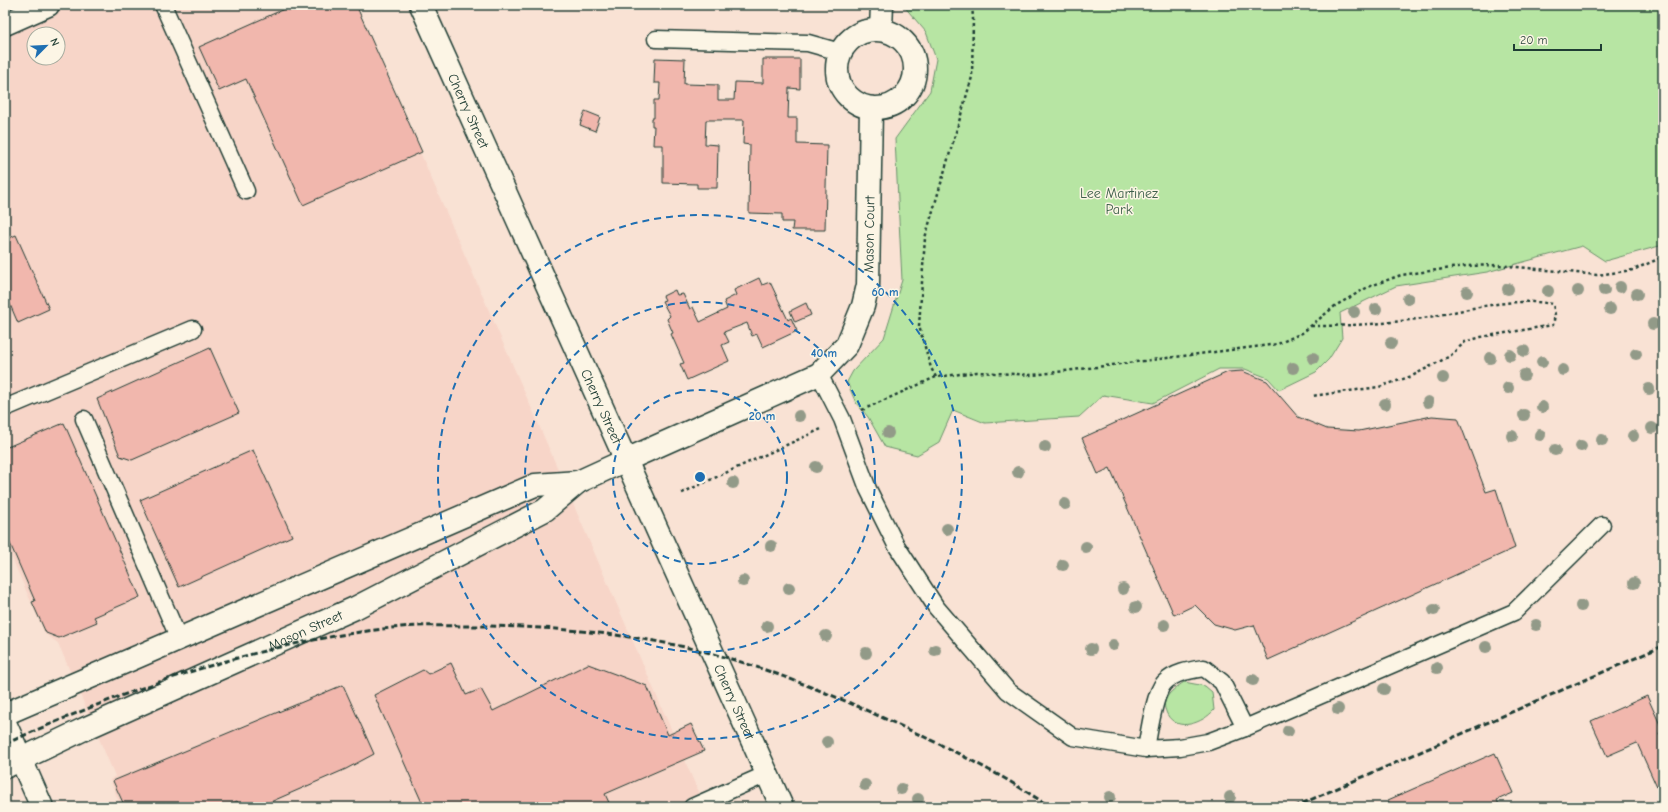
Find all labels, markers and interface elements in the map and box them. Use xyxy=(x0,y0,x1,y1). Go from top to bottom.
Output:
north arrow xyxy=(26,26,66,66)
scale bar xyxy=(1514,26,1601,52)
text: 20 m xyxy=(1520,33,1548,47)
text: N xyxy=(47,36,62,48)
street label: Cherry Street xyxy=(444,71,493,152)
park label: Lee Martinez Park xyxy=(1080,185,1158,218)
street label: Mason Court xyxy=(860,195,878,273)
text: 60 m xyxy=(872,285,898,299)
text: 40 m xyxy=(811,346,837,360)
street label: Cherry Street xyxy=(577,366,626,447)
text: 20 m xyxy=(749,409,775,423)
centre of rings xyxy=(693,470,707,484)
street label: Mason Street xyxy=(265,606,346,654)
street label: Cherry Street xyxy=(710,662,759,743)

